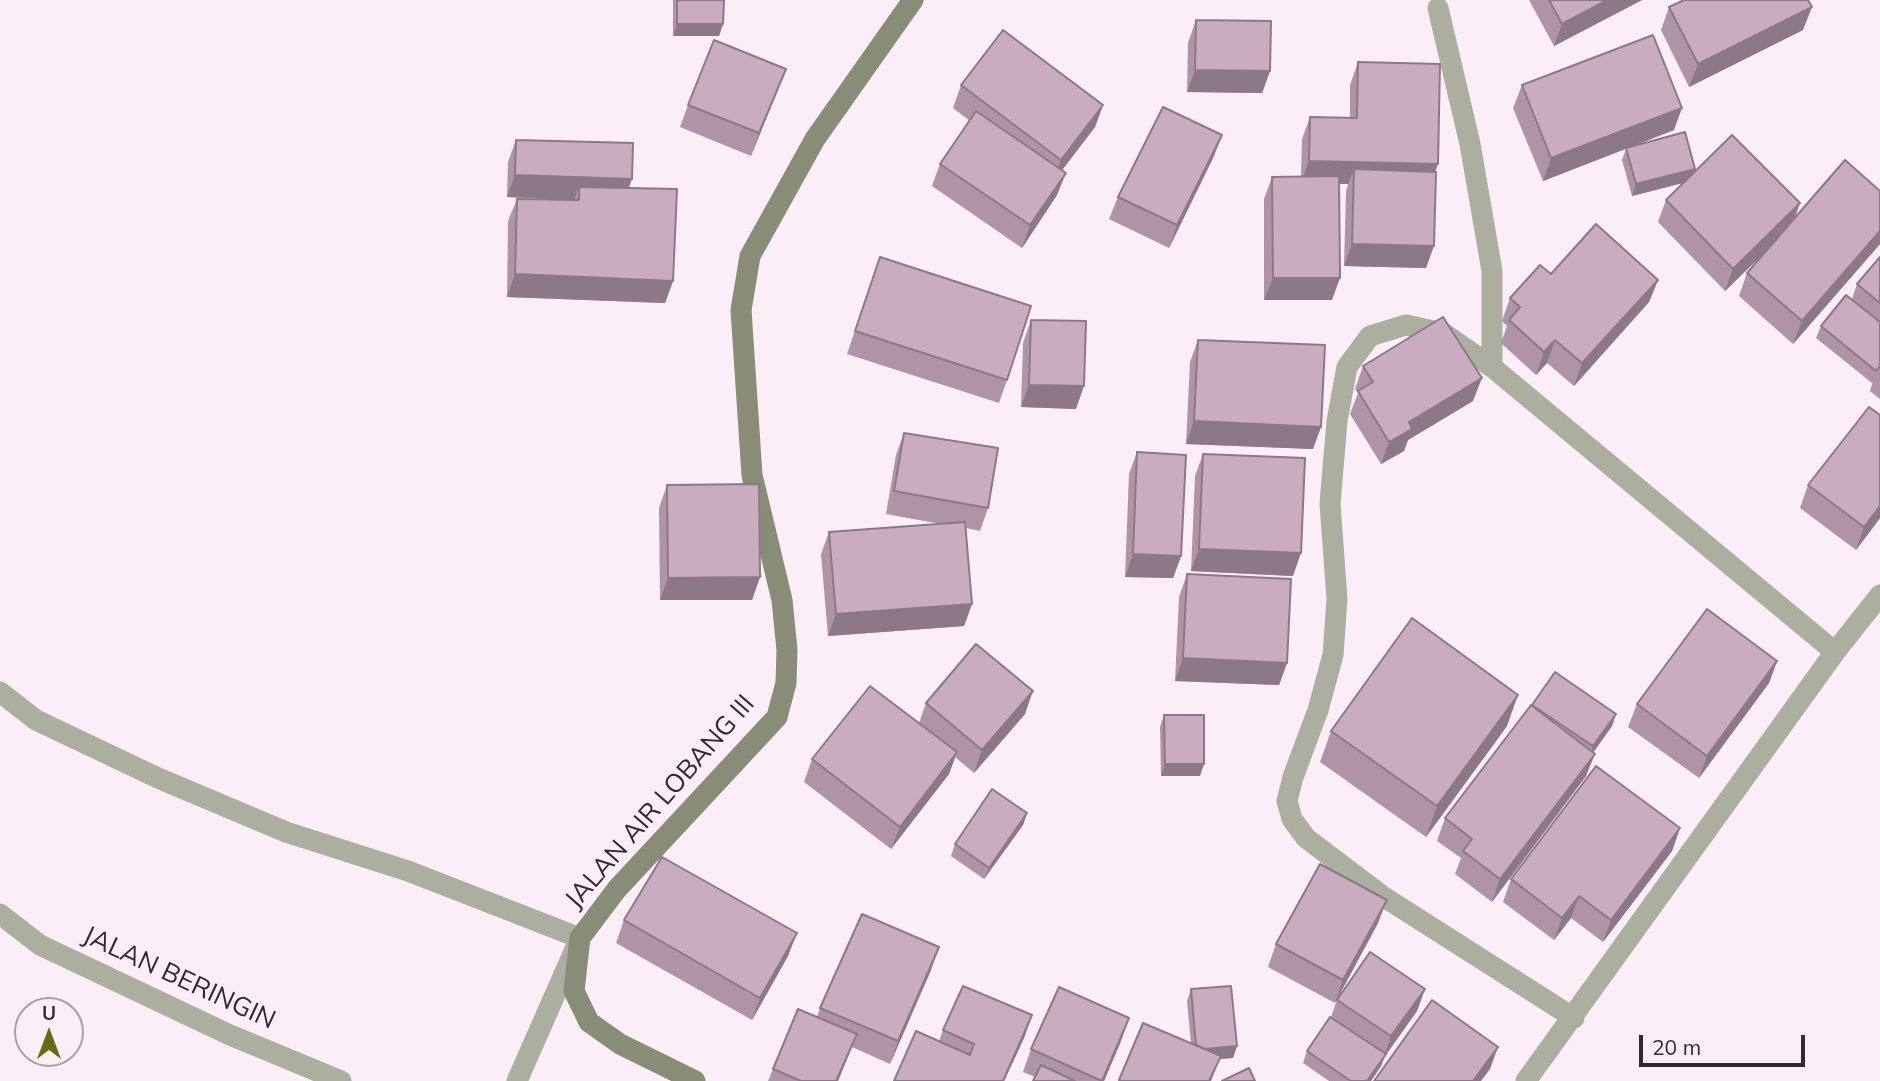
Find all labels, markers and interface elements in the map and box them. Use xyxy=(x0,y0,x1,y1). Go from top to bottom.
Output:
street label: JALAN AIR LOBANG III xyxy=(559,689,761,915)
street label: JALAN BERINGIN xyxy=(78,920,280,1036)
north arrow xyxy=(14,997,84,1067)
text: U xyxy=(42,1001,56,1025)
scale bar xyxy=(1642,1021,1808,1066)
text: 20 m xyxy=(1652,1034,1701,1060)

